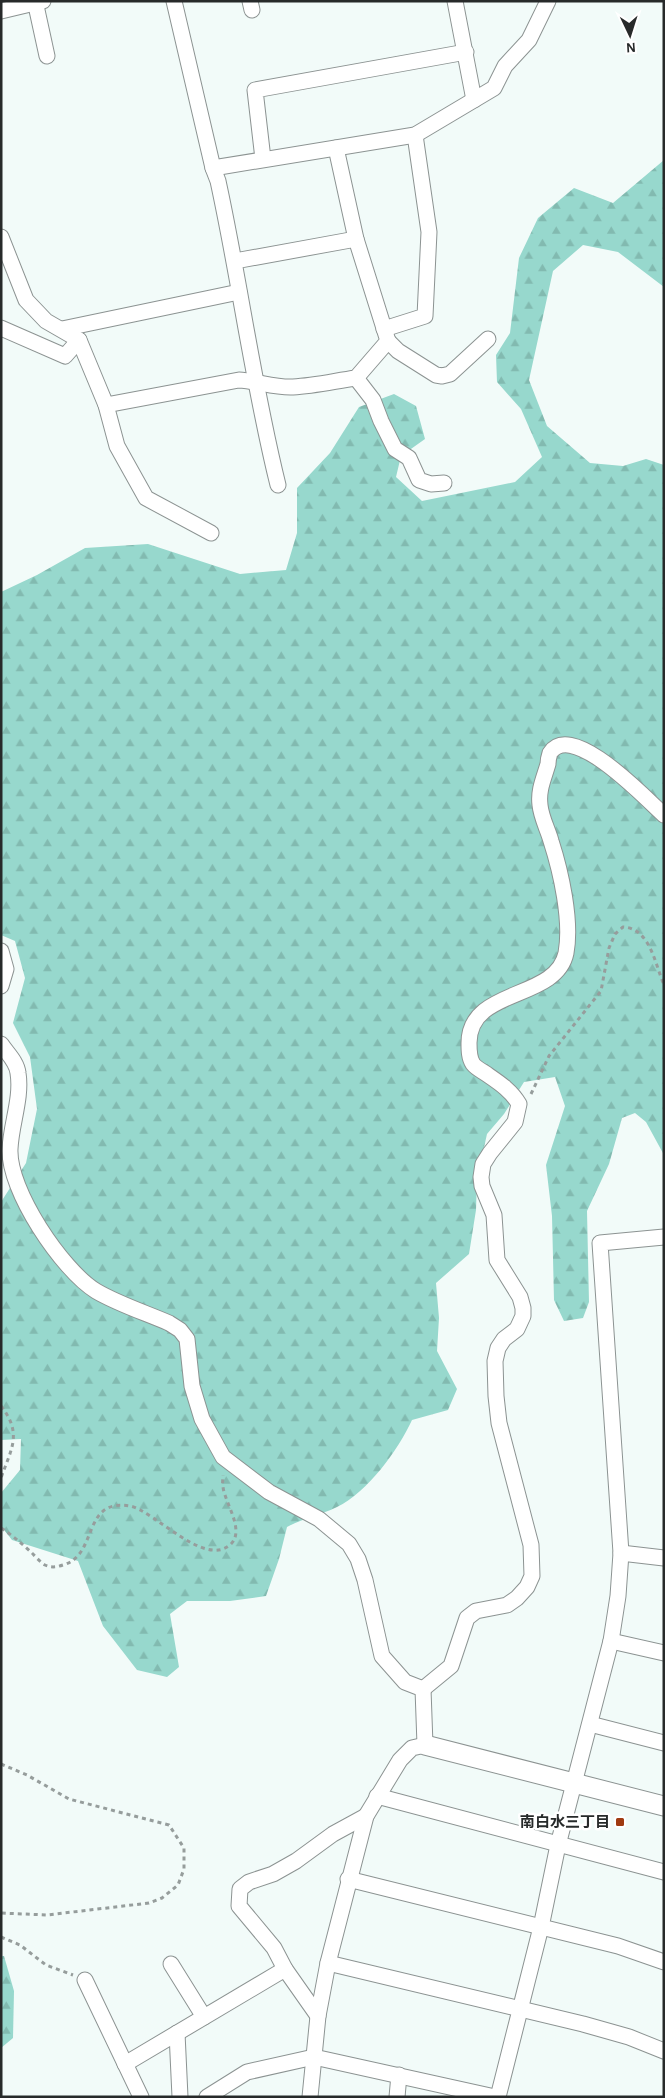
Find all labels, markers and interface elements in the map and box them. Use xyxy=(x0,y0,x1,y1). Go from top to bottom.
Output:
north arrow xyxy=(605,10,655,60)
text: N xyxy=(625,40,636,54)
place label: 南白水三丁目 xyxy=(520,1813,610,1830)
marker: 南白水三丁目 xyxy=(614,1816,626,1828)

